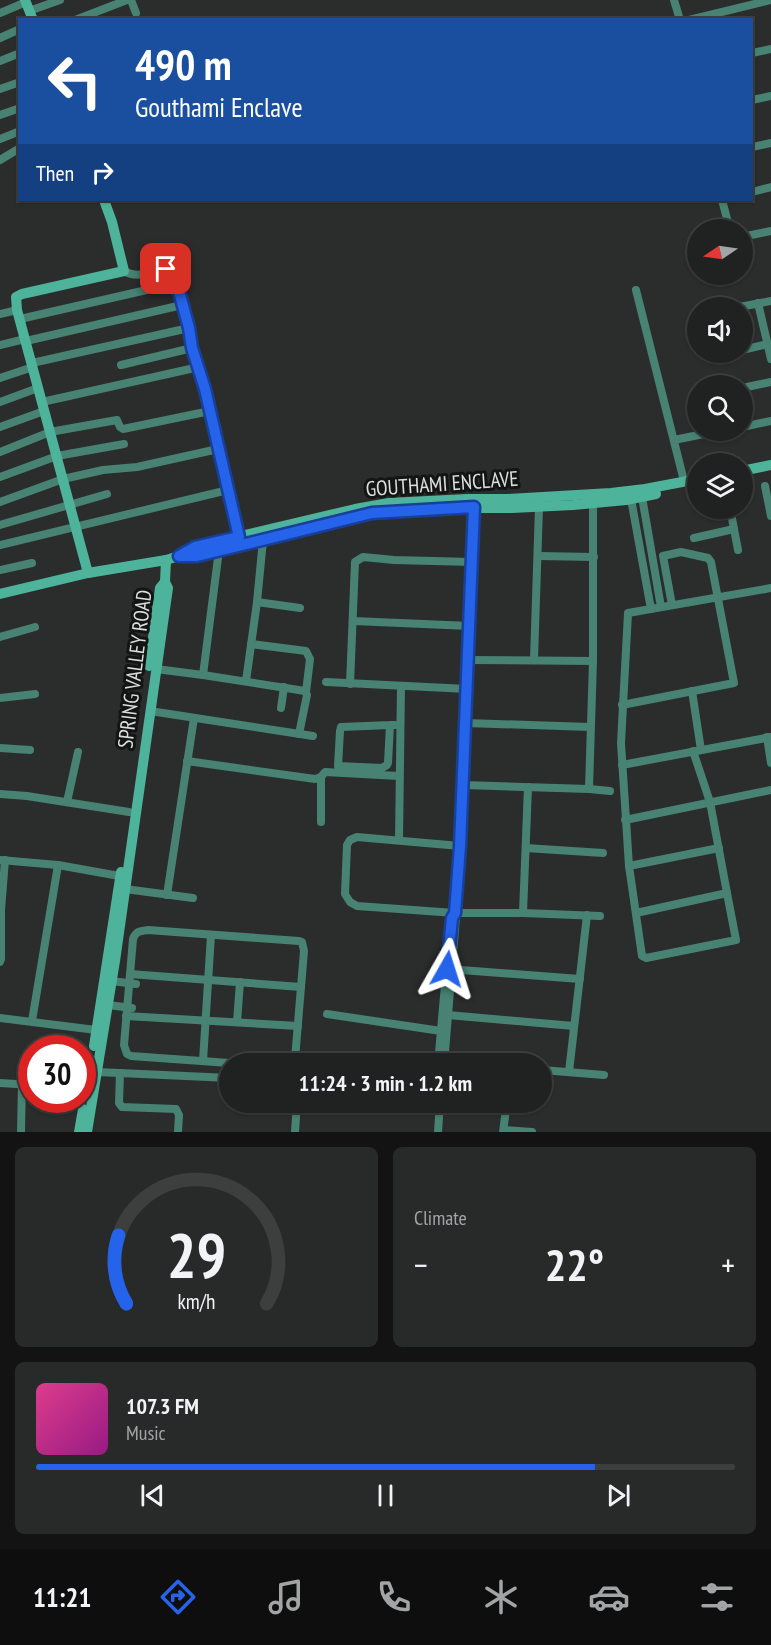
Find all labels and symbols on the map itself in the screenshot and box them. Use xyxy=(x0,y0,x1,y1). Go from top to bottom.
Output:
north arrow xyxy=(687,219,753,285)
pin xyxy=(140,243,191,294)
street label: GOUTHAMI ENCLAVE xyxy=(365,465,519,502)
street label: SPRING VALLEY ROAD xyxy=(111,588,158,750)
position arrow xyxy=(415,937,479,1001)
speed limit sign: 30 xyxy=(18,1035,96,1113)

